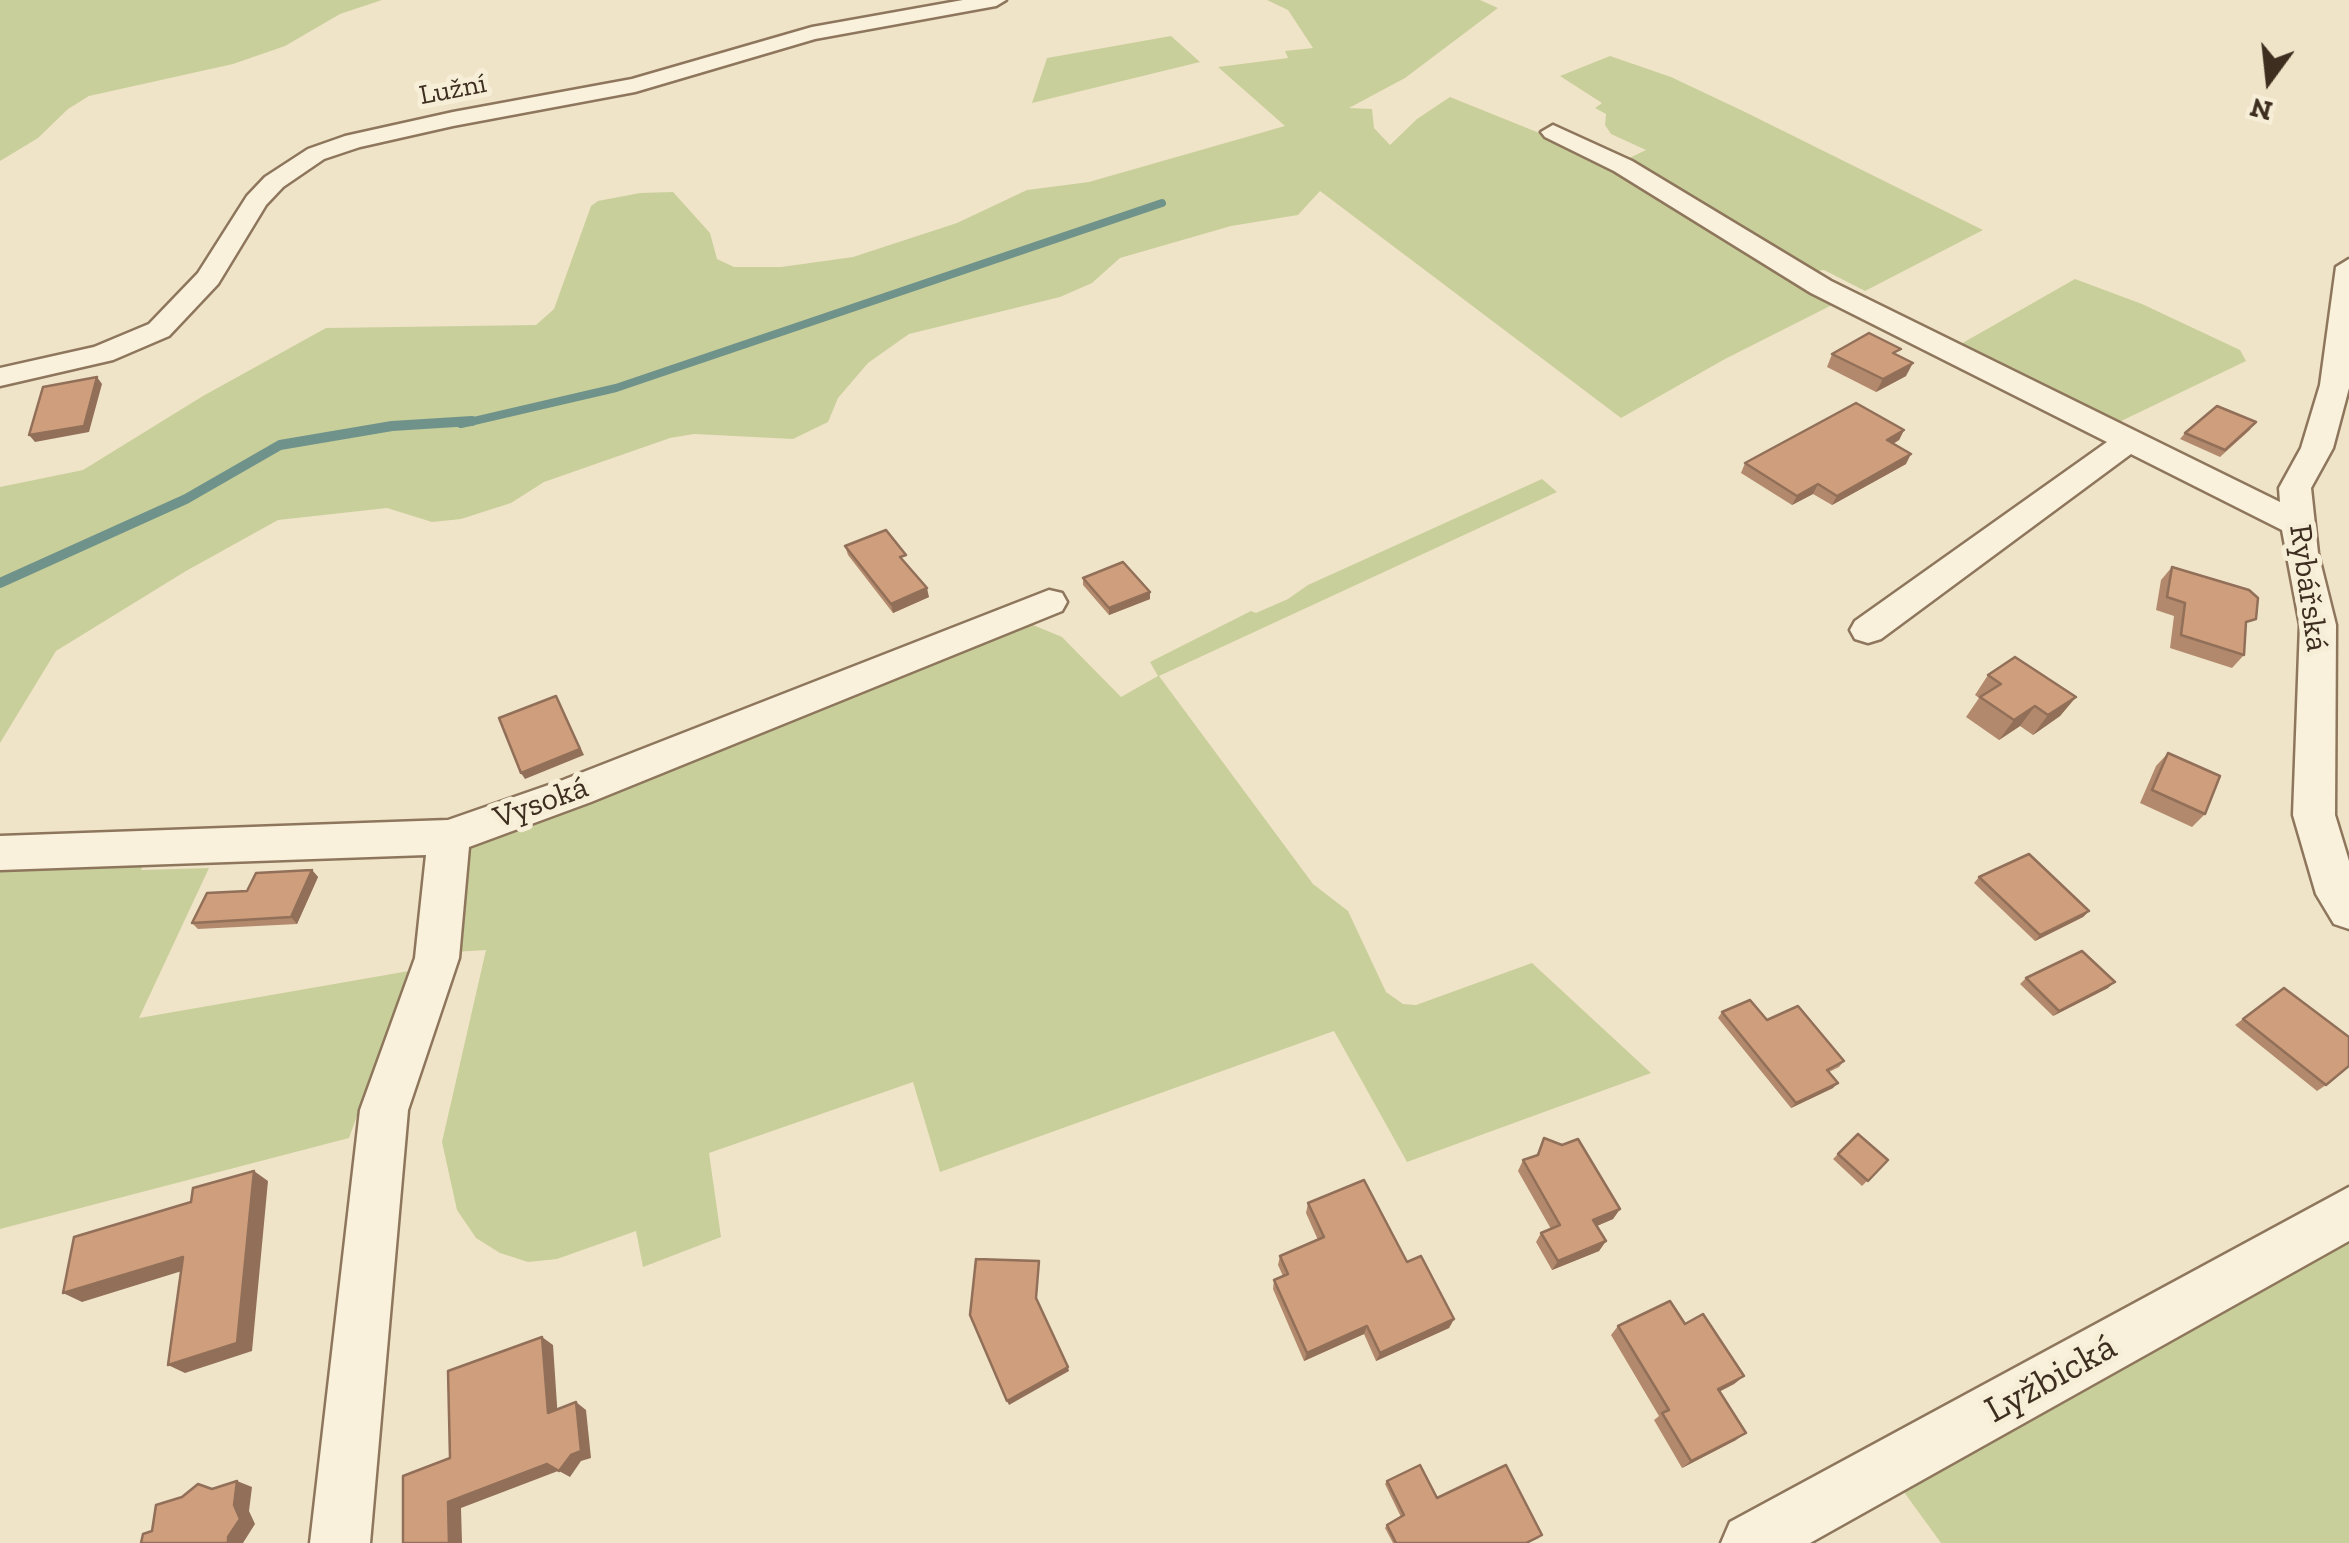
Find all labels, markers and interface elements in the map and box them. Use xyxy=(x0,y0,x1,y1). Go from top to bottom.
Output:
north arrow xyxy=(2219,30,2319,130)
street label: Lužní xyxy=(417,67,489,113)
text: N xyxy=(2247,91,2276,128)
street label: Rybářská xyxy=(2280,522,2336,654)
street label: Vysoká xyxy=(489,768,593,838)
street label: Lyžbická xyxy=(1977,1324,2125,1434)

